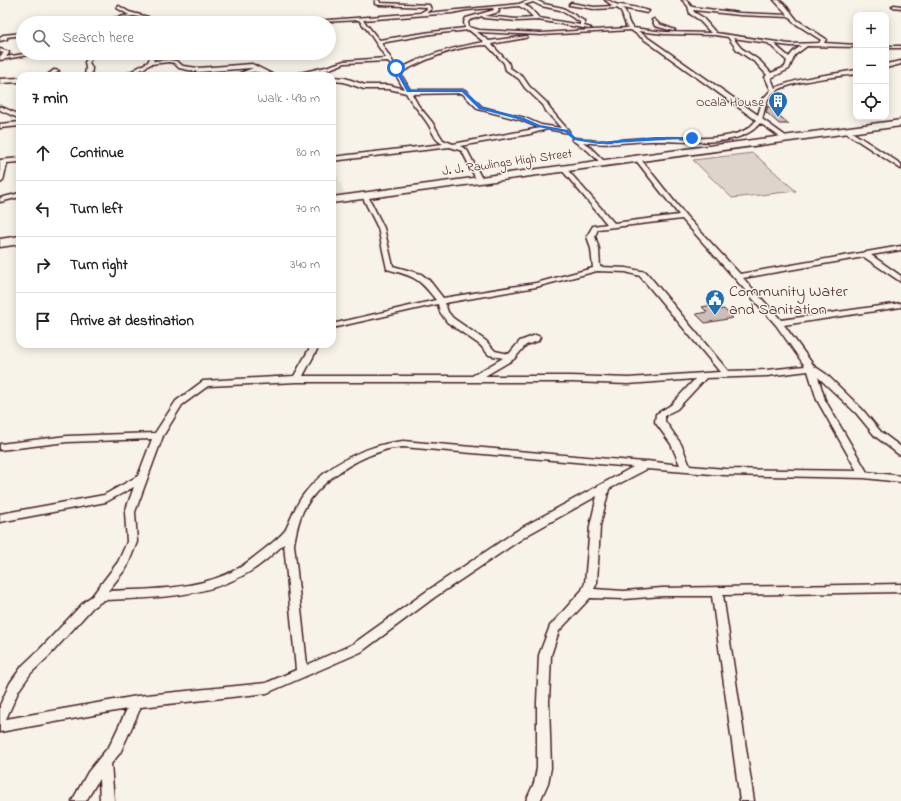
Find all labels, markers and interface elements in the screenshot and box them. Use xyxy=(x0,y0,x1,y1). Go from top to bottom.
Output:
map controls xyxy=(853,12,889,120)
button: + xyxy=(853,12,889,48)
search box xyxy=(16,16,336,60)
icon: search xyxy=(30,27,52,49)
text: Search here xyxy=(62,27,134,49)
button: − xyxy=(853,48,889,84)
route start xyxy=(387,59,405,77)
button: locate xyxy=(853,84,889,120)
text: 7 min xyxy=(32,86,68,111)
text: Walk · 490 m xyxy=(258,89,320,108)
building icon: Ocala House xyxy=(767,90,789,118)
place label: Ocala House xyxy=(696,93,764,112)
route end xyxy=(683,129,701,147)
icon: ahead xyxy=(32,142,54,164)
text: Continue xyxy=(70,142,124,164)
text: 80 m xyxy=(296,143,320,162)
street label: J. J. Rawlings High Street xyxy=(441,144,574,182)
icon: left xyxy=(32,198,54,220)
text: Turn left xyxy=(70,198,123,220)
text: 70 m xyxy=(296,199,320,218)
icon: right xyxy=(32,254,54,276)
text: Turn right xyxy=(70,254,128,276)
text: 340 m xyxy=(290,255,320,274)
place label: Community Water and Sanitation xyxy=(729,280,848,322)
public building icon: Community Water and Sanitation xyxy=(704,288,726,316)
icon: arrive xyxy=(32,310,54,332)
text: Arrive at destination xyxy=(70,310,194,332)

